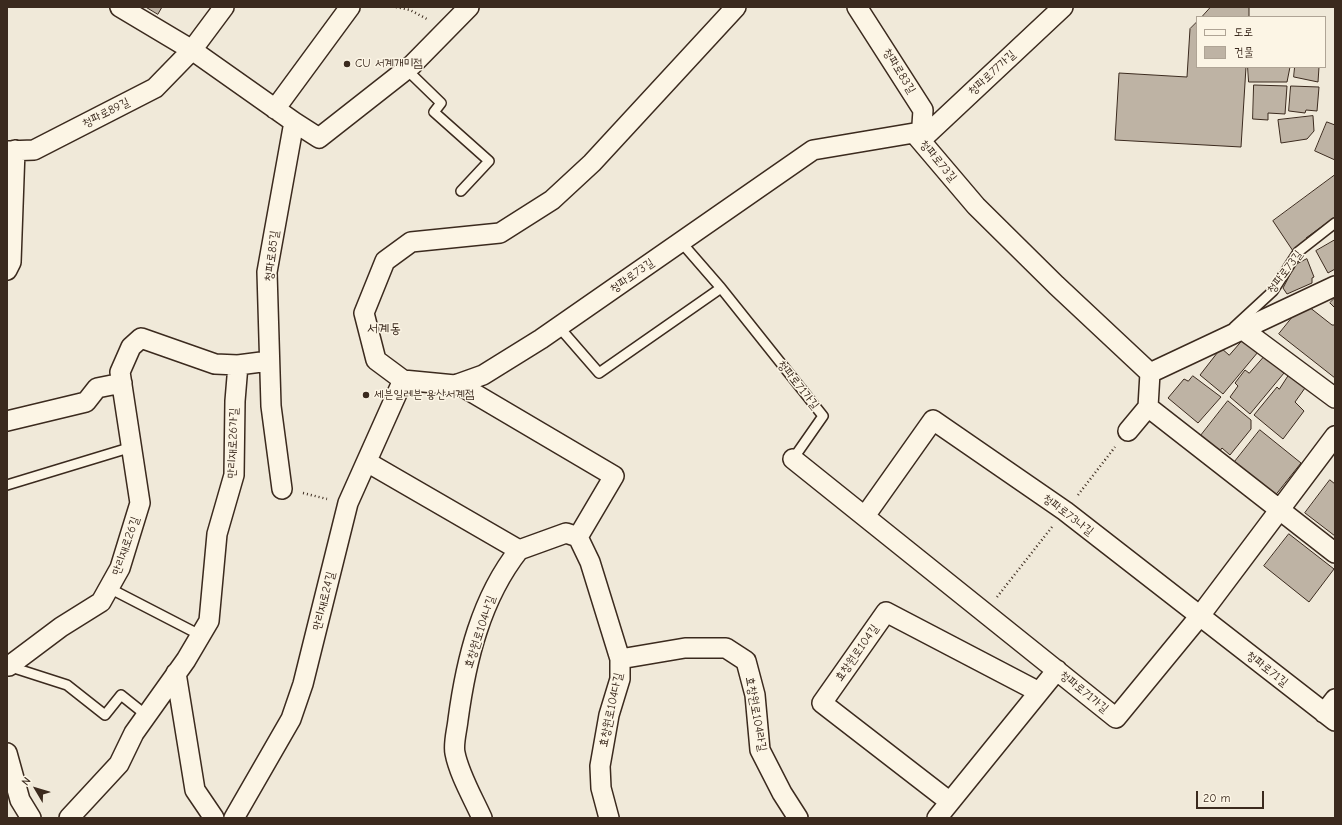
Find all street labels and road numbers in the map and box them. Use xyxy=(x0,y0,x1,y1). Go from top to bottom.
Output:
street label: 청파로83길 xyxy=(879,46,919,96)
street label: 청파로77가길 xyxy=(965,47,1019,99)
street label: 청파로89길 xyxy=(80,95,132,131)
street label: 청파로73길 xyxy=(916,137,960,185)
street label: 청파로85길 xyxy=(262,230,282,282)
street label: 청파로73길 xyxy=(1264,248,1306,296)
street label: 청파로73길 xyxy=(607,256,657,296)
street label: 청파로71가길 xyxy=(774,358,822,412)
street label: 만리재로26가길 xyxy=(225,407,241,479)
street label: 청파로73나길 xyxy=(1040,491,1096,539)
street label: 만리재로26길 xyxy=(109,515,143,577)
street label: 만리재로24길 xyxy=(310,570,338,632)
street label: 효창원로104나길 xyxy=(461,594,499,670)
street label: 효창원로104길 xyxy=(832,622,882,684)
street label: 청파로71길 xyxy=(1243,648,1291,690)
street label: 청파로71가길 xyxy=(1057,668,1111,716)
street label: 효창원로104다길 xyxy=(596,671,626,749)
street label: 효창원로104라길 xyxy=(742,675,770,753)

